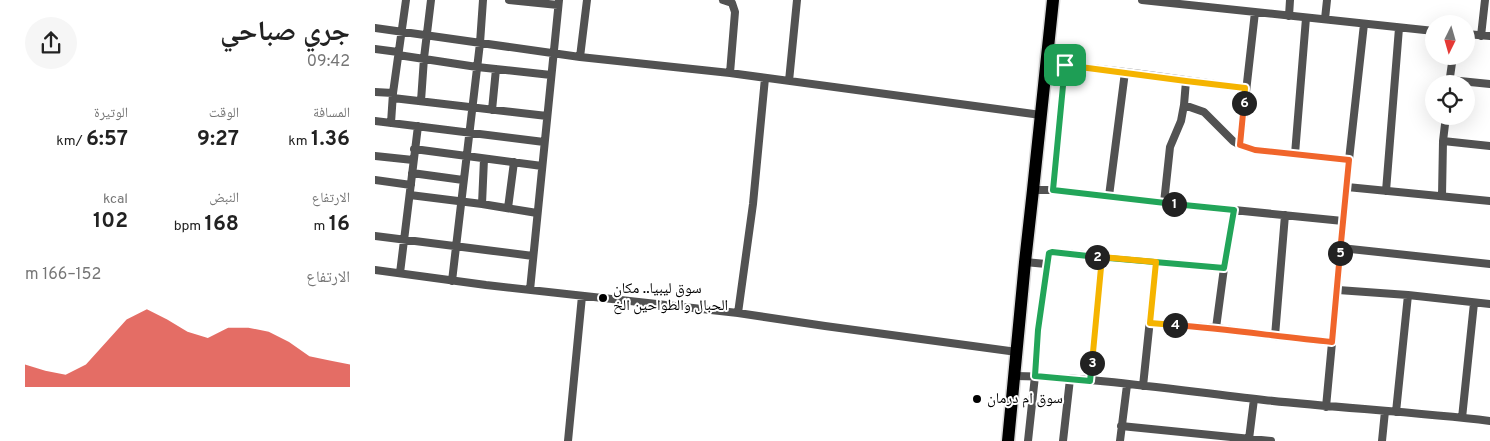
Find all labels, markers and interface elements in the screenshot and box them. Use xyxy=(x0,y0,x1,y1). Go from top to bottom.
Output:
text: جري صباحي xyxy=(220,15,350,51)
north arrow xyxy=(1425,15,1475,65)
map controls xyxy=(1425,15,1475,125)
button: share xyxy=(25,17,77,69)
pin xyxy=(1044,44,1086,86)
icon: arrive xyxy=(1051,51,1079,79)
text: 09:42 xyxy=(307,52,350,72)
button: locate xyxy=(1425,75,1475,125)
pin: 6 xyxy=(1231,90,1257,116)
text: 6 xyxy=(1240,95,1249,112)
text: الوتيرة xyxy=(94,105,128,122)
text: الوقت xyxy=(209,105,239,122)
text: المسافة xyxy=(313,105,350,122)
text: 6:57 xyxy=(86,126,128,153)
text: 9:27 xyxy=(197,126,239,153)
text: 1.36 xyxy=(311,126,350,153)
text: /km xyxy=(56,133,86,150)
text: km xyxy=(288,133,311,150)
text: النبض xyxy=(209,190,239,207)
text: الارتفاع xyxy=(312,190,350,207)
text: kcal xyxy=(103,191,128,208)
pin: 1 xyxy=(1161,192,1187,216)
text: 1 xyxy=(1172,196,1177,213)
text: 102 xyxy=(93,208,128,235)
text: 168 xyxy=(204,211,239,238)
text: 16 xyxy=(329,211,350,238)
text: bpm xyxy=(174,218,204,235)
text: m xyxy=(314,218,329,235)
pin: 5 xyxy=(1327,240,1353,266)
pin: 2 xyxy=(1085,244,1109,270)
text: 5 xyxy=(1336,245,1345,262)
text: 2 xyxy=(1093,249,1102,266)
text: 152–166 m xyxy=(25,265,101,285)
text: الارتفاع xyxy=(306,268,350,288)
place label: سوق ليبيا.. مكان الحبال والطواحين الخ xyxy=(613,280,728,316)
marker: سوق ليبيا.. مكان الحبال والطواحين الخ xyxy=(597,292,609,304)
pin: 4 xyxy=(1163,312,1187,338)
text: 4 xyxy=(1171,317,1180,334)
pin: 3 xyxy=(1079,350,1105,376)
text: 3 xyxy=(1088,355,1097,372)
place label: سوق ام درمان xyxy=(987,390,1063,409)
marker: سوق ام درمان xyxy=(971,393,983,405)

